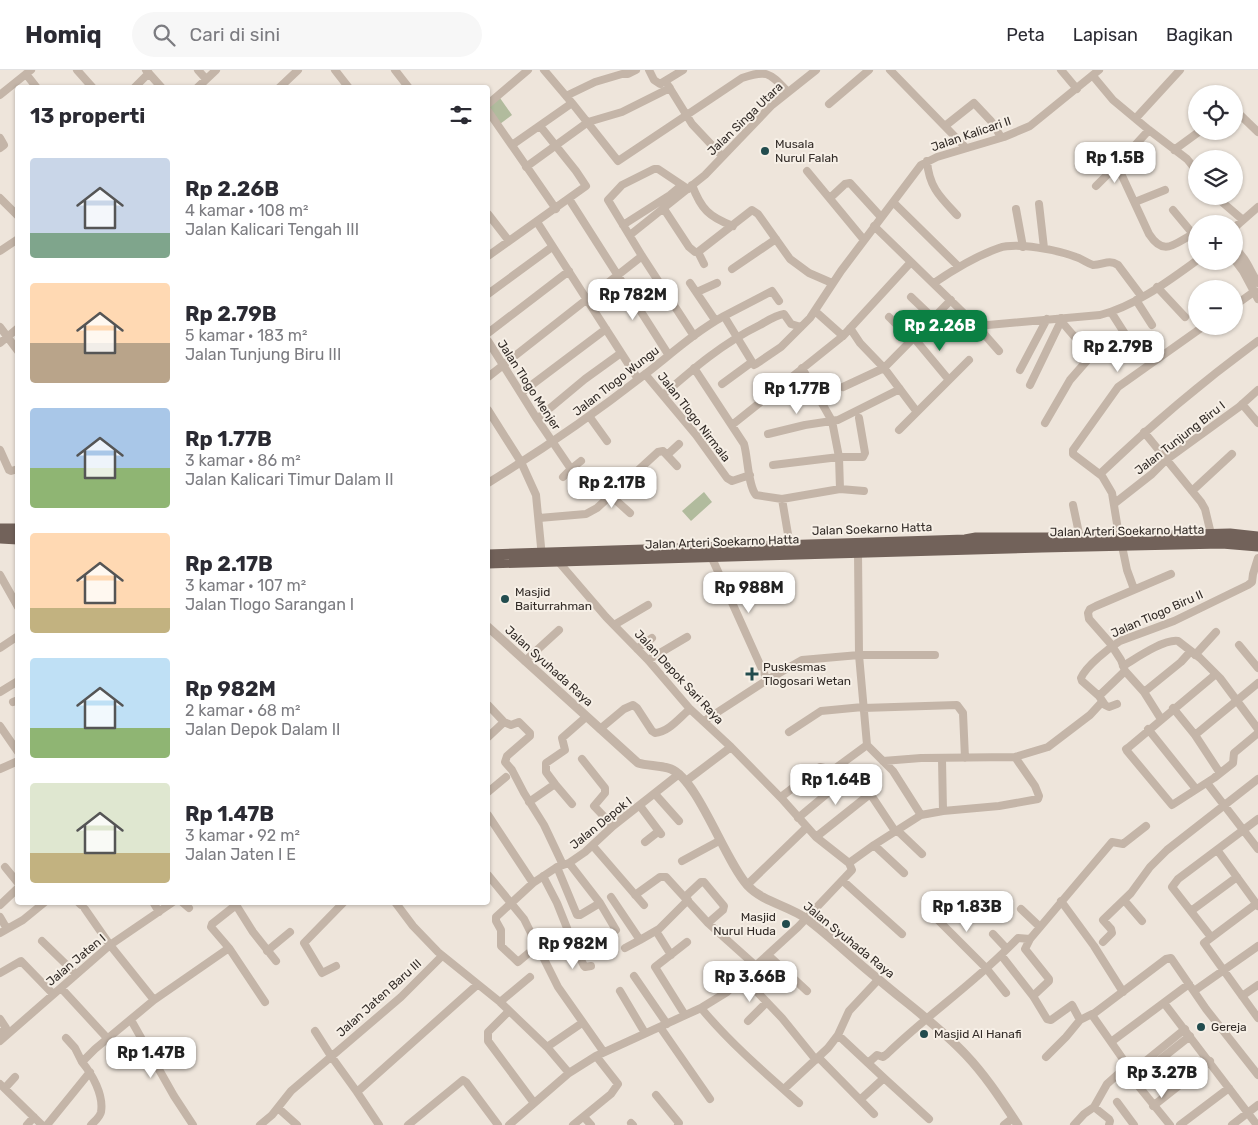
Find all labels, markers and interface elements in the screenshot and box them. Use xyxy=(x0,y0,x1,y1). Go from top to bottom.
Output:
search box xyxy=(132,12,482,57)
text: Homiq xyxy=(25,21,102,49)
icon: search xyxy=(150,21,178,49)
text: Cari di sini xyxy=(190,23,280,46)
text: Peta xyxy=(1006,24,1045,46)
text: Lapisan xyxy=(1073,24,1138,46)
text: Bagikan xyxy=(1166,24,1233,46)
street label: Jalan Singa Utara xyxy=(704,80,786,158)
map controls xyxy=(1188,85,1243,335)
button: locate xyxy=(1188,85,1243,140)
icon: filters xyxy=(447,101,475,129)
text: 13 properti xyxy=(30,103,145,128)
street label: Jalan Kalicari II xyxy=(929,114,1013,154)
place label: Musala Nurul Falah xyxy=(775,137,838,165)
pin: Rp 1.5B xyxy=(1069,142,1161,184)
marker: Musala Nurul Falah xyxy=(759,145,771,157)
text: Rp 1.5B xyxy=(1086,148,1144,167)
button: layers xyxy=(1188,150,1243,205)
text: Rp 2.26B xyxy=(185,176,279,201)
icon: home xyxy=(70,178,130,238)
text: 4 kamar · 108 m² xyxy=(185,201,308,220)
button: + xyxy=(1188,215,1243,270)
text: Jalan Kalicari Tengah III xyxy=(185,220,359,239)
pin: Rp 782M xyxy=(587,278,679,321)
button: − xyxy=(1188,280,1243,335)
text: Rp 782M xyxy=(599,285,667,304)
text: Rp 2.79B xyxy=(185,301,276,326)
icon: home xyxy=(70,303,130,363)
pin: Rp 2.26B xyxy=(888,310,992,352)
text: Rp 2.26B xyxy=(904,316,976,335)
text: 5 kamar · 183 m² xyxy=(185,326,307,345)
pin: Rp 2.79B xyxy=(1066,330,1170,373)
street label: Jalan Tlogo Menjer xyxy=(495,337,564,433)
text: Rp 2.79B xyxy=(1083,337,1153,356)
street label: Jalan Tlogo Wungu xyxy=(570,343,662,419)
text: Jalan Tunjung Biru III xyxy=(185,345,341,364)
street label: Jalan Tlogo Nirmala xyxy=(655,369,733,465)
pin: Rp 1.77B xyxy=(745,372,849,415)
text: Rp 1.77B xyxy=(764,379,830,398)
street label: Jalan Tunjung Biru I xyxy=(1132,398,1228,478)
text: Rp 1.77B xyxy=(185,426,272,451)
icon: home xyxy=(70,428,130,488)
text: 3 kamar · 86 m² xyxy=(185,451,301,470)
pin: Rp 2.17B xyxy=(560,466,664,509)
text: Jalan Kalicari Timur Dalam II xyxy=(185,470,394,489)
text: Rp 2.17B xyxy=(579,473,645,492)
street label: Jalan Soekarno Hatta xyxy=(812,520,932,538)
street label: Jalan Arteri Soekarno Hatta xyxy=(1050,523,1204,539)
street label: Jalan Arteri Soekarno Hatta xyxy=(644,532,800,552)
text: Rp 2.17B xyxy=(185,551,273,576)
icon: home xyxy=(70,553,130,613)
pin: Rp 988M xyxy=(703,572,795,614)
text: 3 kamar · 107 m² xyxy=(185,576,306,595)
text: Rp 988M xyxy=(714,578,784,597)
place label: Masjid Baiturrahman xyxy=(515,585,592,613)
street label: Jalan Tlogo Biru II xyxy=(1109,587,1205,641)
marker: Masjid Baiturrahman xyxy=(499,593,511,605)
text: Jalan Tlogo Sarangan I xyxy=(185,595,354,614)
street label: Jalan Syuhada Raya xyxy=(502,623,596,709)
street label: Jalan Depok Sari Raya xyxy=(632,627,726,727)
place label: Puskesmas Tlogosari Wetan xyxy=(763,660,851,688)
marker: Puskesmas Tlogosari Wetan xyxy=(745,667,759,681)
text: Rp 982M xyxy=(185,676,276,701)
icon: home xyxy=(70,678,130,738)
text: 2 kamar · 68 m² xyxy=(185,701,301,720)
text: Jalan Depok Dalam II xyxy=(185,720,340,739)
pin: Rp 1.64B xyxy=(784,764,888,806)
text: Rp 1.64B xyxy=(801,770,871,789)
street label: Jalan Depok I xyxy=(567,794,635,852)
text: Rp 1.47B xyxy=(185,801,274,826)
icon: home xyxy=(70,803,130,863)
text: 3 kamar · 92 m² xyxy=(185,826,300,845)
text: Jalan Jaten I E xyxy=(185,845,296,864)
pin: Rp 1.83B xyxy=(915,890,1019,933)
text: Rp 1.83B xyxy=(932,897,1002,916)
street label: Jalan Syuhada Raya xyxy=(801,899,897,981)
place label: Masjid Nurul Huda xyxy=(713,910,776,938)
marker: Masjid Nurul Huda xyxy=(780,918,792,930)
pin: Rp 982M xyxy=(527,928,619,970)
street label: Jalan Jaten I xyxy=(44,931,108,989)
text: Rp 982M xyxy=(538,934,608,953)
street label: Jalan Jaten Baru III xyxy=(334,956,424,1040)
pin: Rp 3.66B xyxy=(698,960,802,1003)
text: Rp 3.66B xyxy=(714,967,786,986)
place label: Gereja xyxy=(1211,1020,1247,1034)
marker: Gereja xyxy=(1195,1021,1207,1033)
place label: Masjid Al Hanafi xyxy=(934,1027,1022,1041)
marker: Masjid Al Hanafi xyxy=(918,1028,930,1040)
pin: Rp 1.47B xyxy=(99,1036,203,1079)
text: Rp 1.47B xyxy=(117,1043,185,1062)
pin: Rp 3.27B xyxy=(1110,1056,1214,1099)
text: Rp 3.27B xyxy=(1127,1063,1197,1082)

